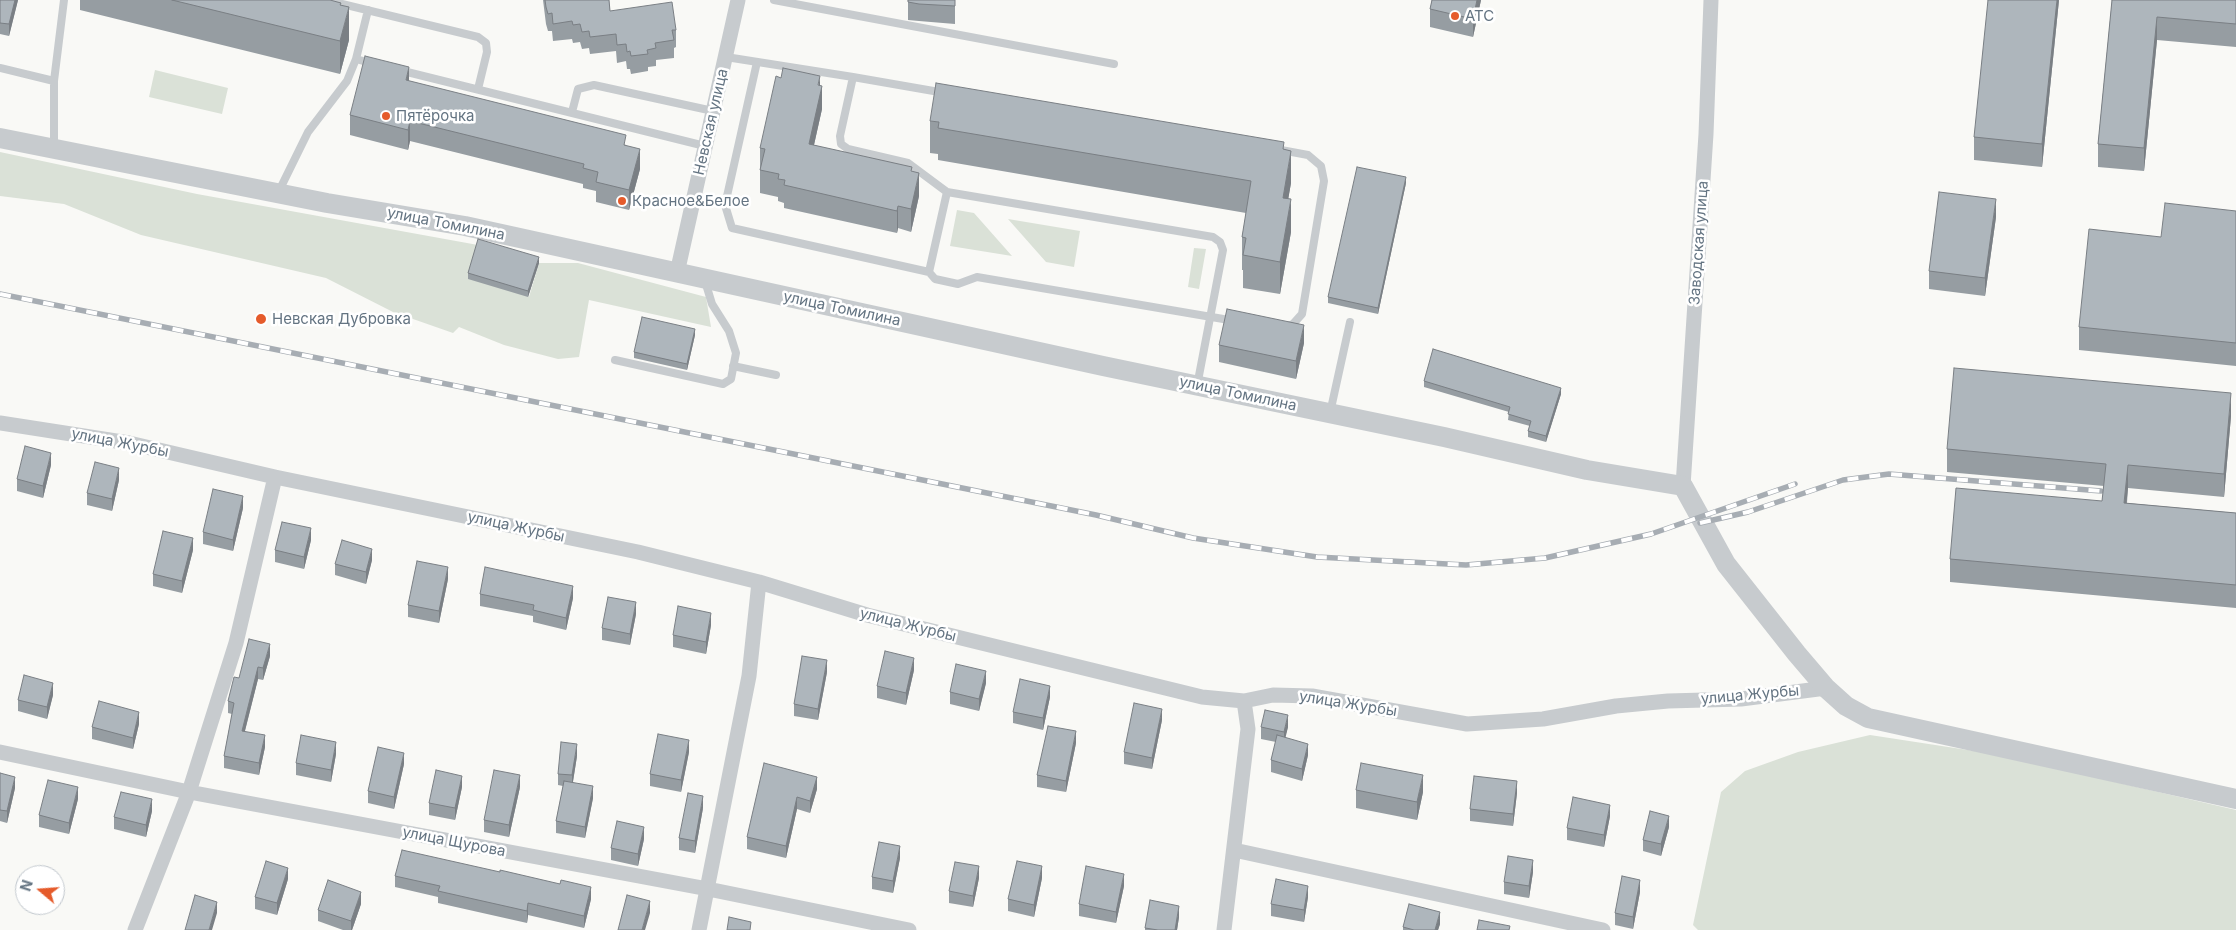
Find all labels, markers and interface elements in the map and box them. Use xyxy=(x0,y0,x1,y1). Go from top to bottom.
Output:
place label: АТС xyxy=(1465,7,1494,25)
marker: АТС xyxy=(1449,10,1461,22)
street label: Невская улица xyxy=(690,67,732,177)
place label: Пятёрочка xyxy=(396,107,474,125)
marker: Пятёрочка xyxy=(380,110,392,122)
street label: Заводская улица xyxy=(1686,180,1712,306)
place label: Красное&Белое xyxy=(632,192,749,210)
marker: Красное&Белое xyxy=(616,195,628,207)
street label: улица Томилина xyxy=(386,204,506,244)
street label: улица Томилина xyxy=(782,288,902,330)
place label: Невская Дубровка xyxy=(272,310,411,328)
marker: Невская Дубровка xyxy=(254,312,268,326)
street label: улица Томилина xyxy=(1178,373,1298,415)
street label: улица Журбы xyxy=(70,425,170,461)
street label: улица Журбы xyxy=(466,508,566,546)
street label: улица Журбы xyxy=(858,604,958,646)
street label: улица Журбы xyxy=(1700,682,1800,708)
street label: улица Журбы xyxy=(1298,687,1398,721)
street label: улица Щурова xyxy=(401,823,507,861)
north arrow xyxy=(15,865,65,915)
text: N xyxy=(16,878,36,893)

